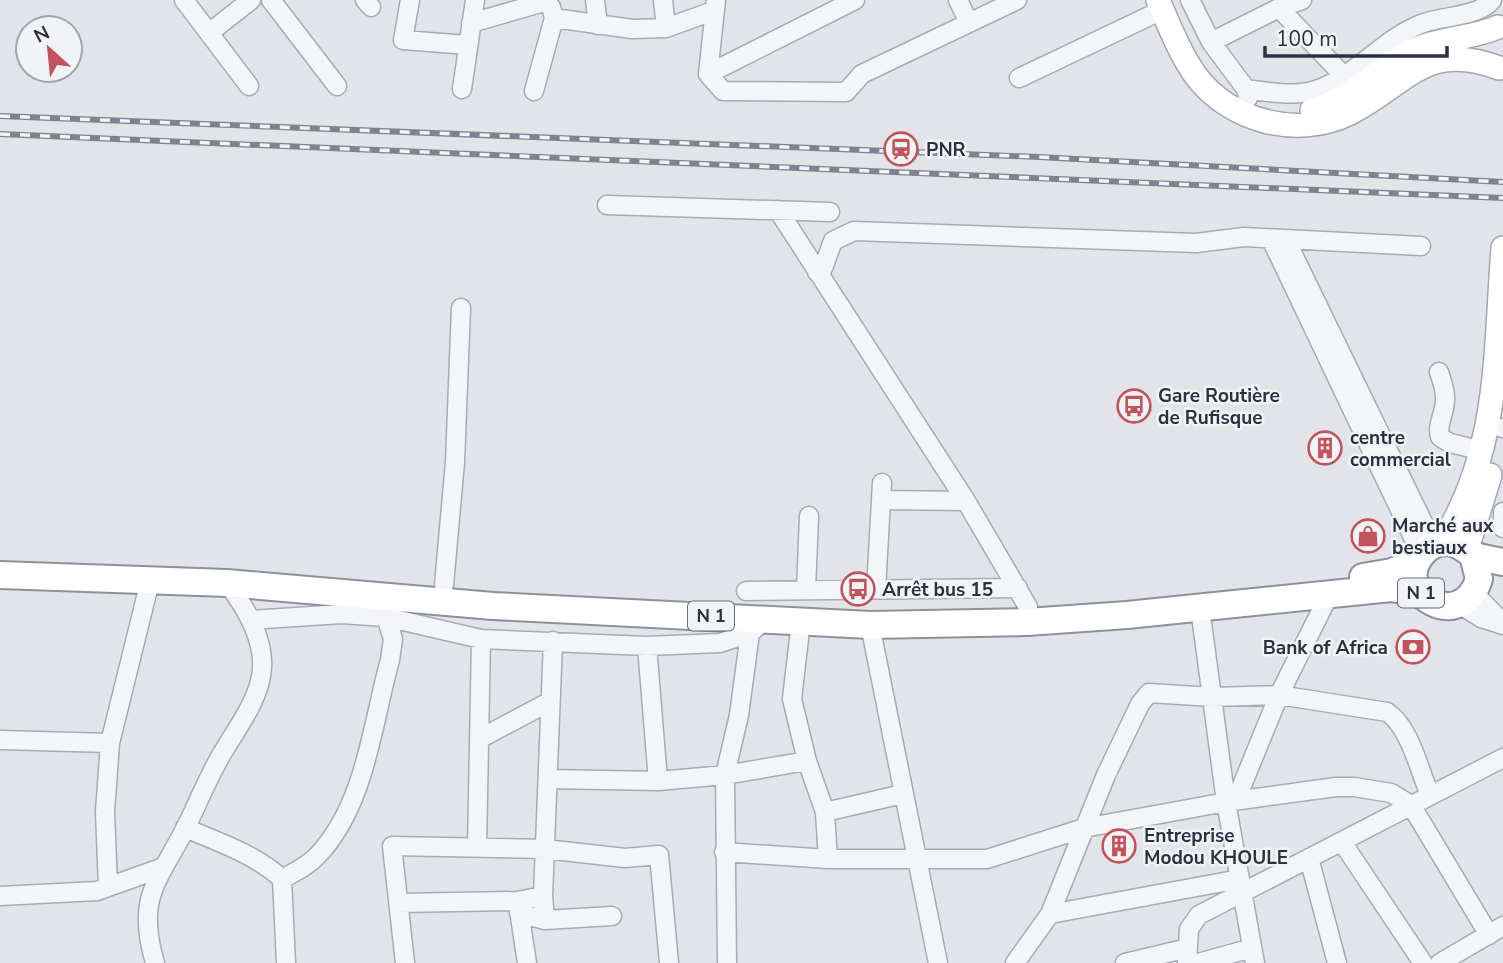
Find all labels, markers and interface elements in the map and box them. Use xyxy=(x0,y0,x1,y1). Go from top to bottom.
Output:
north arrow xyxy=(14,14,84,84)
scale bar xyxy=(1265,14,1447,58)
text: N xyxy=(29,20,54,50)
text: 100 m xyxy=(1276,25,1337,53)
station icon: PNR xyxy=(882,130,920,168)
place label: PNR xyxy=(926,137,966,163)
place label: Gare Routière de Rufisque xyxy=(1158,383,1280,431)
bus stop icon: Gare Routière de Rufisque xyxy=(1115,387,1153,425)
place label: centre commercial xyxy=(1350,425,1451,473)
building icon: centre commercial xyxy=(1306,429,1344,467)
place label: Marché aux bestiaux xyxy=(1392,513,1494,561)
shop icon: Marché aux bestiaux xyxy=(1349,517,1387,555)
bus stop icon: Arrêt bus 15 xyxy=(839,570,877,608)
place label: Arrêt bus 15 xyxy=(882,577,993,603)
road number: N 1 xyxy=(1398,578,1444,608)
road number: N 1 xyxy=(688,602,734,630)
bank icon: Bank of Africa xyxy=(1394,628,1432,666)
place label: Bank of Africa xyxy=(1263,635,1388,661)
place label: Entreprise Modou KHOULE xyxy=(1144,823,1288,871)
building icon: Entreprise Modou KHOULE xyxy=(1100,827,1138,865)

